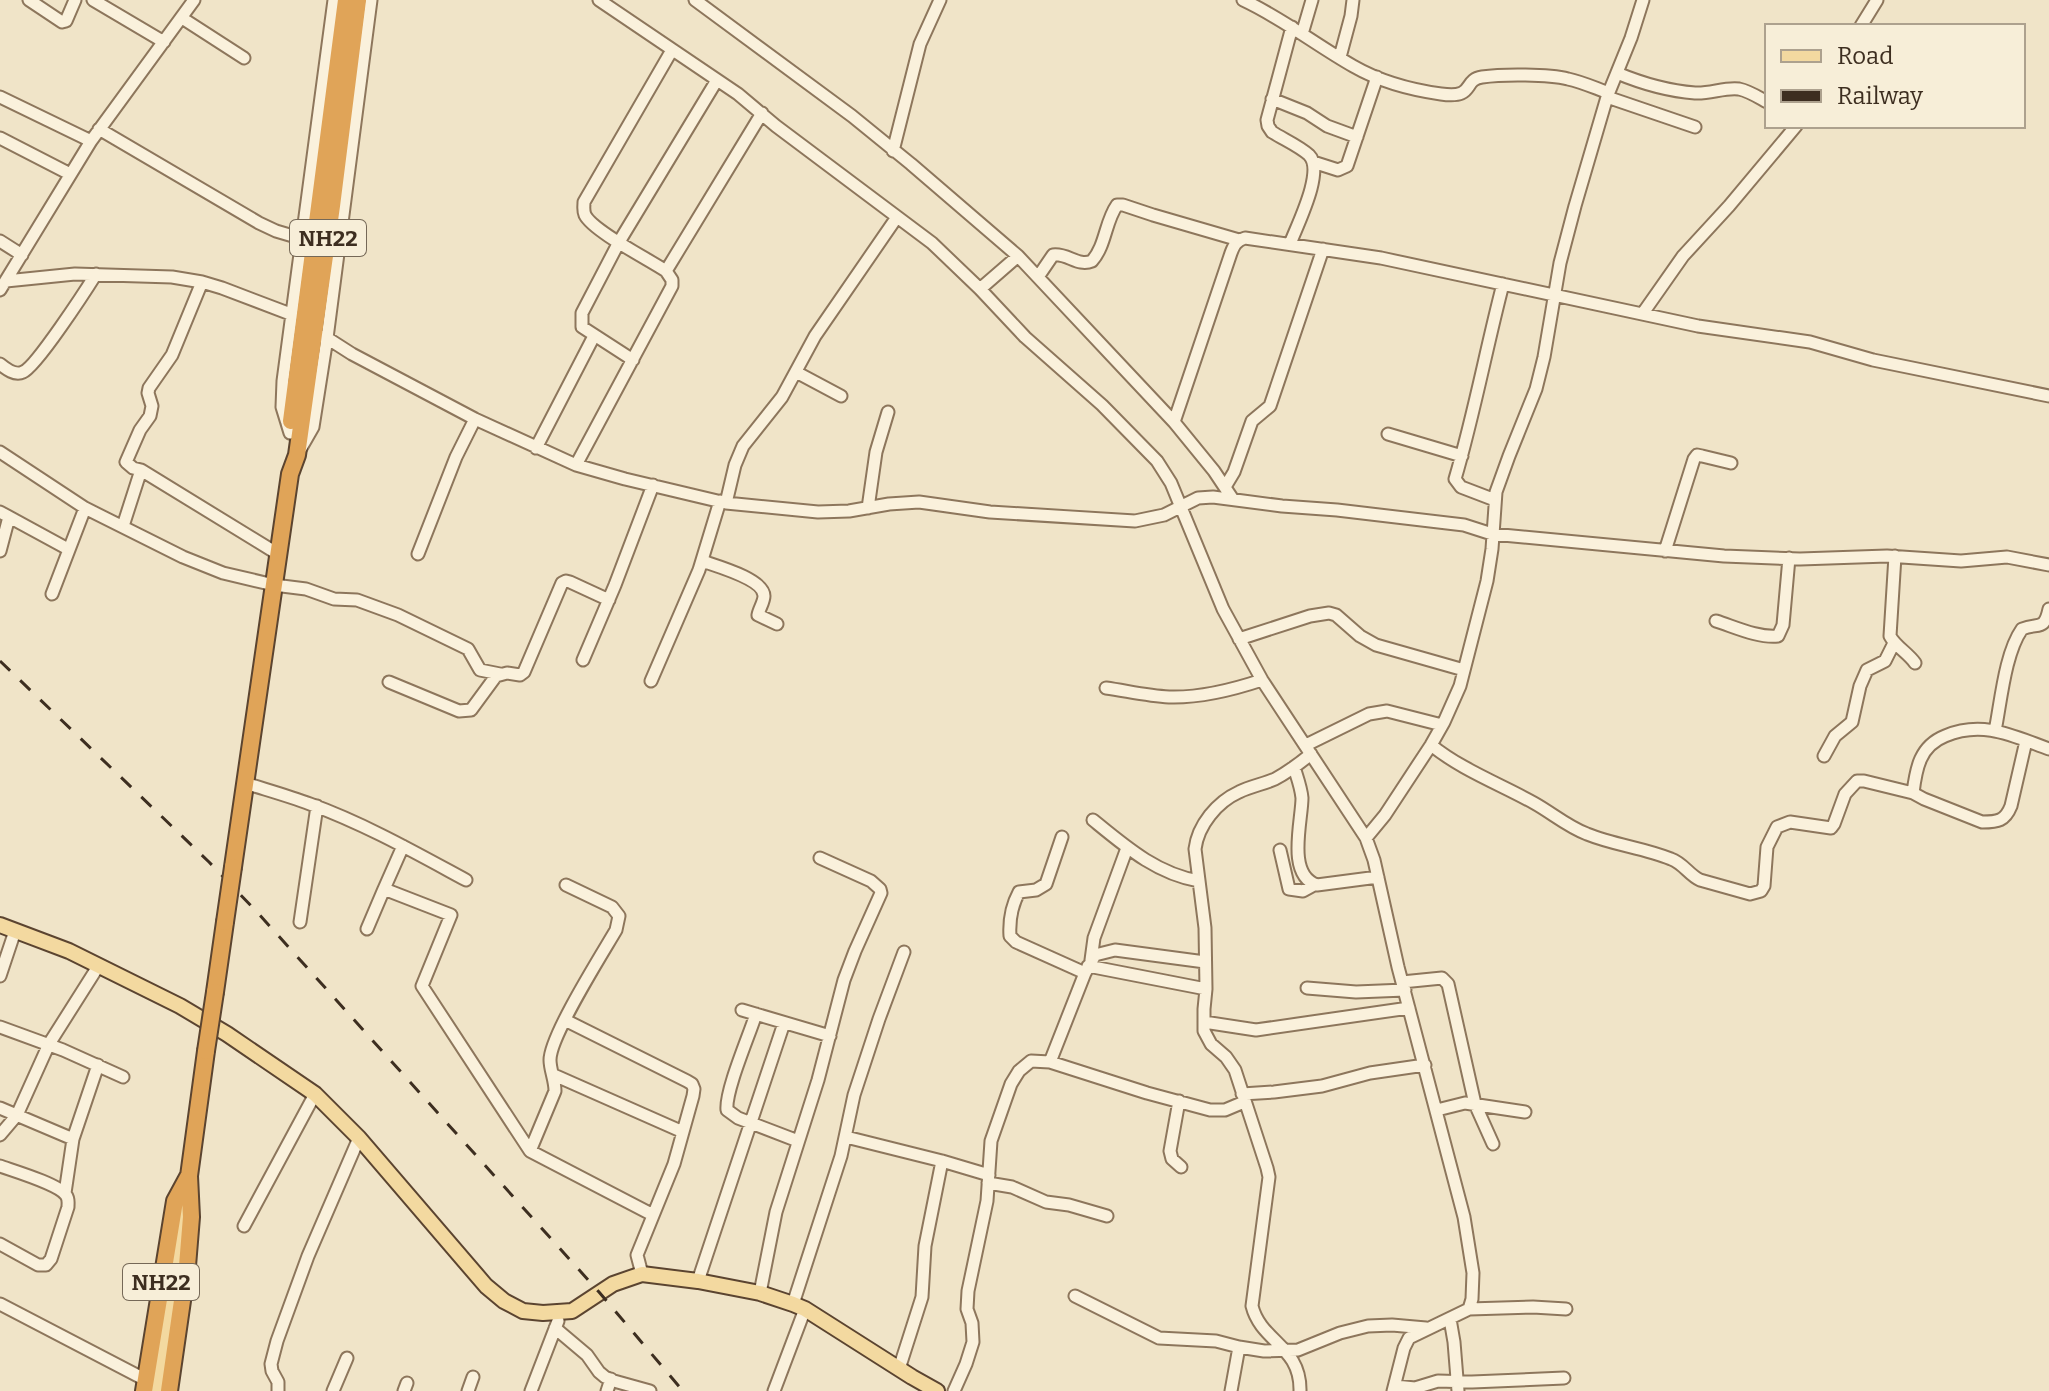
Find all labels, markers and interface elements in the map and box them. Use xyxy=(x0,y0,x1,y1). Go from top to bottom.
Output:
legend xyxy=(1765,24,2025,128)
text: Road xyxy=(1837,42,1893,70)
text: Railway xyxy=(1837,82,1923,110)
road number: NH22 xyxy=(290,220,366,256)
road number: NH22 xyxy=(123,1264,199,1300)

